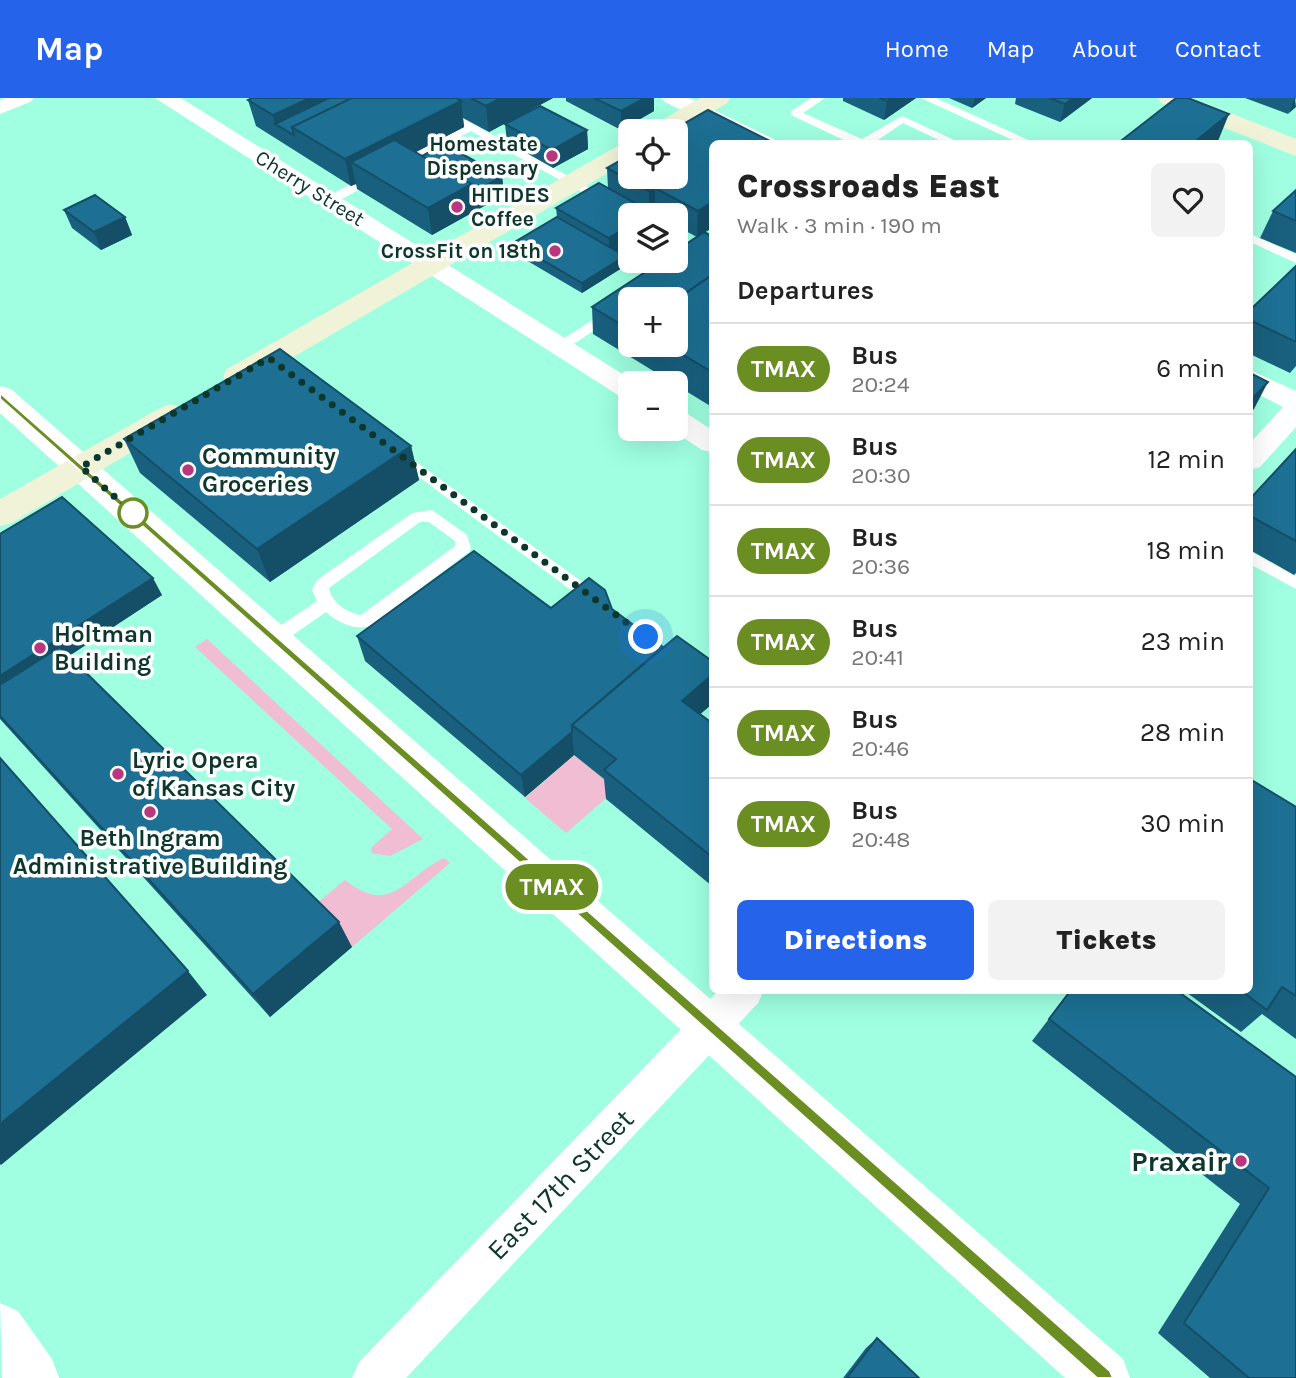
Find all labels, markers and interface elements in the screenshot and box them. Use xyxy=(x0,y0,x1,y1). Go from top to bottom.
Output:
text: Map xyxy=(35,30,103,68)
text: Home xyxy=(885,35,949,63)
text: Map xyxy=(987,35,1034,63)
text: About xyxy=(1072,35,1137,63)
text: Contact xyxy=(1175,35,1261,63)
map controls xyxy=(618,119,688,441)
button: locate xyxy=(618,119,688,189)
place label: Homestate Dispensary xyxy=(426,132,538,180)
street label: Cherry Street xyxy=(251,145,369,231)
marker: Homestate Dispensary xyxy=(544,148,560,164)
button: heart xyxy=(1151,163,1225,237)
text: Crossroads East xyxy=(737,167,1000,205)
place label: HITIDES Coffee xyxy=(471,183,550,231)
marker: HITIDES Coffee xyxy=(449,199,465,215)
button: layers xyxy=(618,203,688,273)
text: Walk · 3 min · 190 m xyxy=(737,212,942,239)
place label: CrossFit on 18th xyxy=(381,239,541,263)
marker: CrossFit on 18th xyxy=(547,243,563,259)
text: Departures xyxy=(737,275,874,306)
button: + xyxy=(618,287,688,357)
text: Bus xyxy=(851,340,898,371)
text: 6 min xyxy=(1156,353,1225,384)
text: TMAX xyxy=(751,355,816,383)
button: − xyxy=(618,371,688,441)
text: 20:24 xyxy=(851,371,910,398)
text: Bus xyxy=(851,431,898,462)
place label: Community Groceries xyxy=(202,442,336,498)
text: 12 min xyxy=(1147,444,1225,475)
text: TMAX xyxy=(751,446,816,474)
marker: Community Groceries xyxy=(180,462,196,478)
text: 20:30 xyxy=(851,462,911,489)
unlabelled marker xyxy=(118,498,148,528)
text: Bus xyxy=(851,522,898,553)
text: 18 min xyxy=(1146,535,1225,566)
text: TMAX xyxy=(751,537,816,565)
text: 20:36 xyxy=(851,553,910,580)
text: Bus xyxy=(851,613,898,644)
your location xyxy=(628,619,663,654)
place label: Holtman Building xyxy=(54,620,153,676)
text: 23 min xyxy=(1141,626,1225,657)
text: TMAX xyxy=(751,628,816,656)
marker: Holtman Building xyxy=(32,640,48,656)
text: 20:41 xyxy=(851,644,904,671)
text: Bus xyxy=(851,704,898,735)
text: 28 min xyxy=(1140,717,1225,748)
text: TMAX xyxy=(751,719,816,747)
text: 20:46 xyxy=(851,735,909,762)
place label: Lyric Opera of Kansas City xyxy=(132,746,295,802)
marker: Lyric Opera of Kansas City xyxy=(110,766,126,782)
text: Bus xyxy=(851,795,898,826)
marker: Beth Ingram Administrative Building xyxy=(142,804,158,820)
text: 30 min xyxy=(1140,808,1225,839)
text: TMAX xyxy=(751,810,816,838)
place label: Beth Ingram Administrative Building xyxy=(13,824,287,880)
text: 20:48 xyxy=(851,826,910,853)
line badge: TMAX xyxy=(503,864,601,910)
text: TMAX xyxy=(519,873,585,901)
button: Directions xyxy=(737,900,974,980)
button: Tickets xyxy=(988,900,1225,980)
street label: East 17th Street xyxy=(480,1102,640,1266)
place label: Praxair xyxy=(1131,1145,1227,1178)
marker: Praxair xyxy=(1233,1153,1249,1169)

